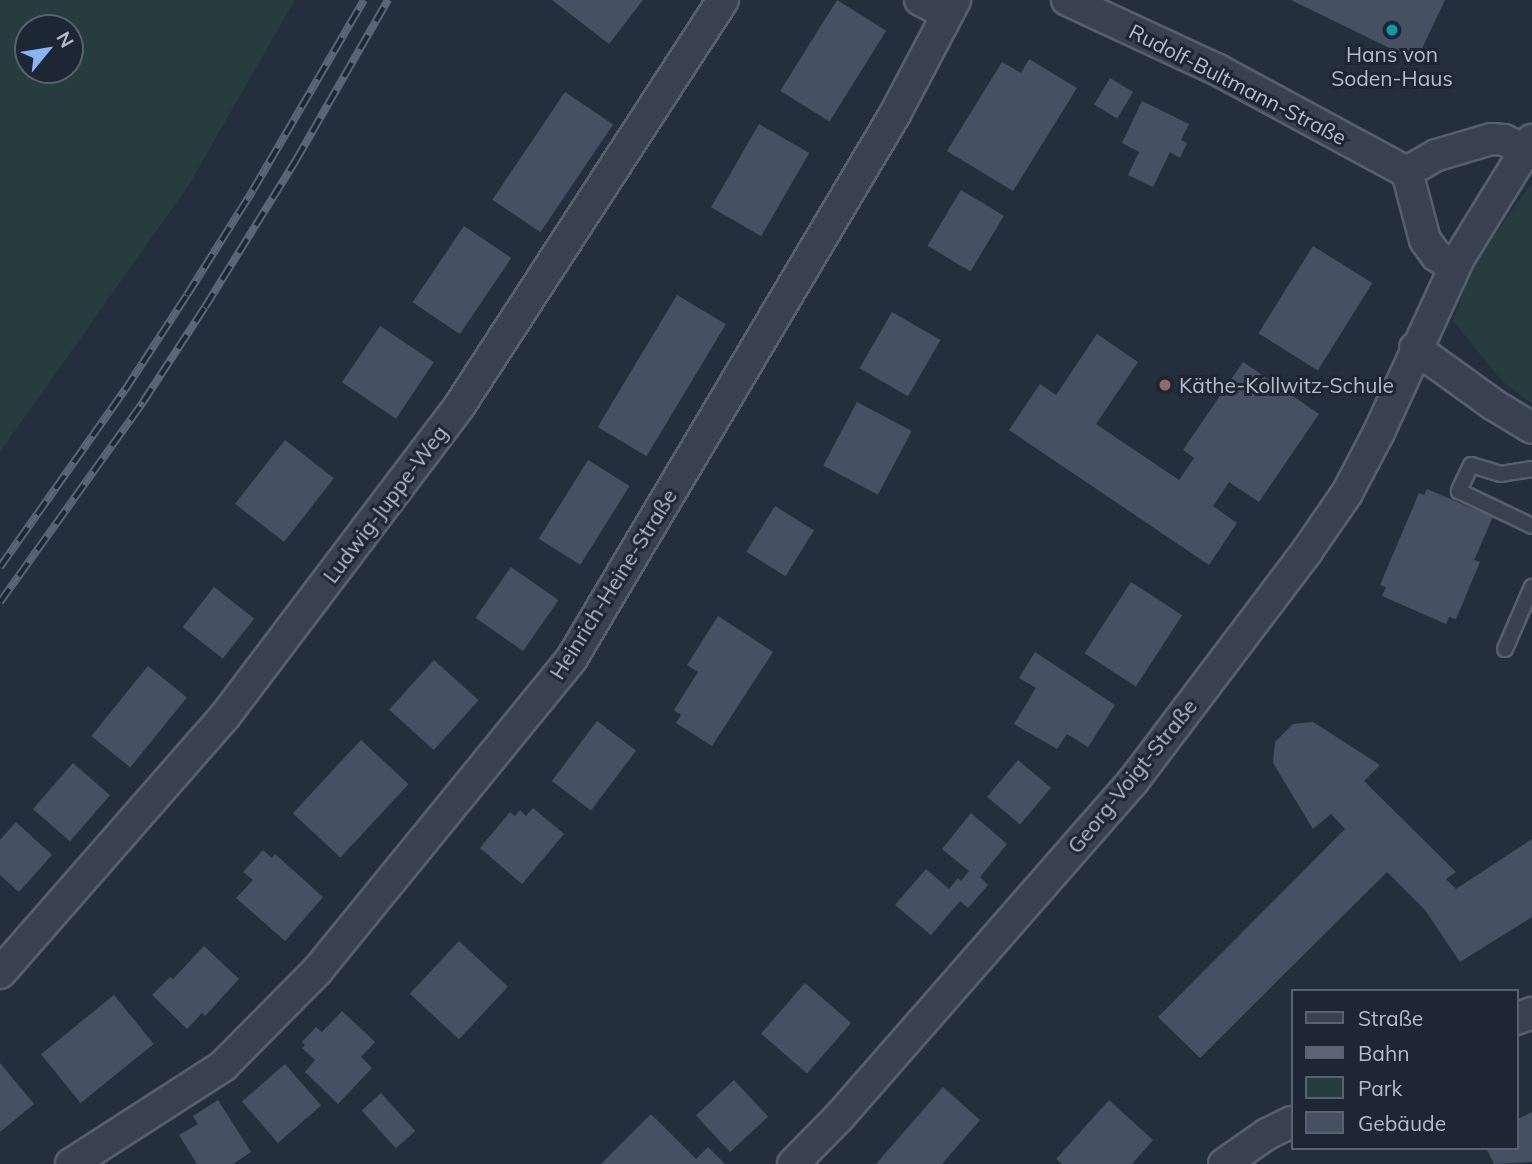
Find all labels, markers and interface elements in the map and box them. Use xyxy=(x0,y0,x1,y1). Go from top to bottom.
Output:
north arrow xyxy=(14,14,84,84)
street label: Rudolf-Bultmann-Straße xyxy=(1125,18,1351,150)
marker: Hans von Soden-Haus xyxy=(1384,22,1400,38)
text: N xyxy=(51,27,79,52)
place label: Hans von Soden-Haus xyxy=(1331,41,1453,91)
place label: Käthe-Kollwitz-Schule xyxy=(1179,372,1394,398)
marker: Käthe-Kollwitz-Schule xyxy=(1157,377,1173,393)
street label: Ludwig-Juppe-Weg xyxy=(318,420,452,588)
street label: Heinrich-Heine-Straße xyxy=(544,484,682,684)
street label: Georg-Voigt-Straße xyxy=(1062,694,1202,858)
legend xyxy=(1290,989,1518,1150)
text: Straße xyxy=(1358,1005,1423,1031)
text: Bahn xyxy=(1358,1040,1410,1066)
text: Park xyxy=(1358,1075,1402,1101)
text: Gebäude xyxy=(1358,1110,1446,1136)

